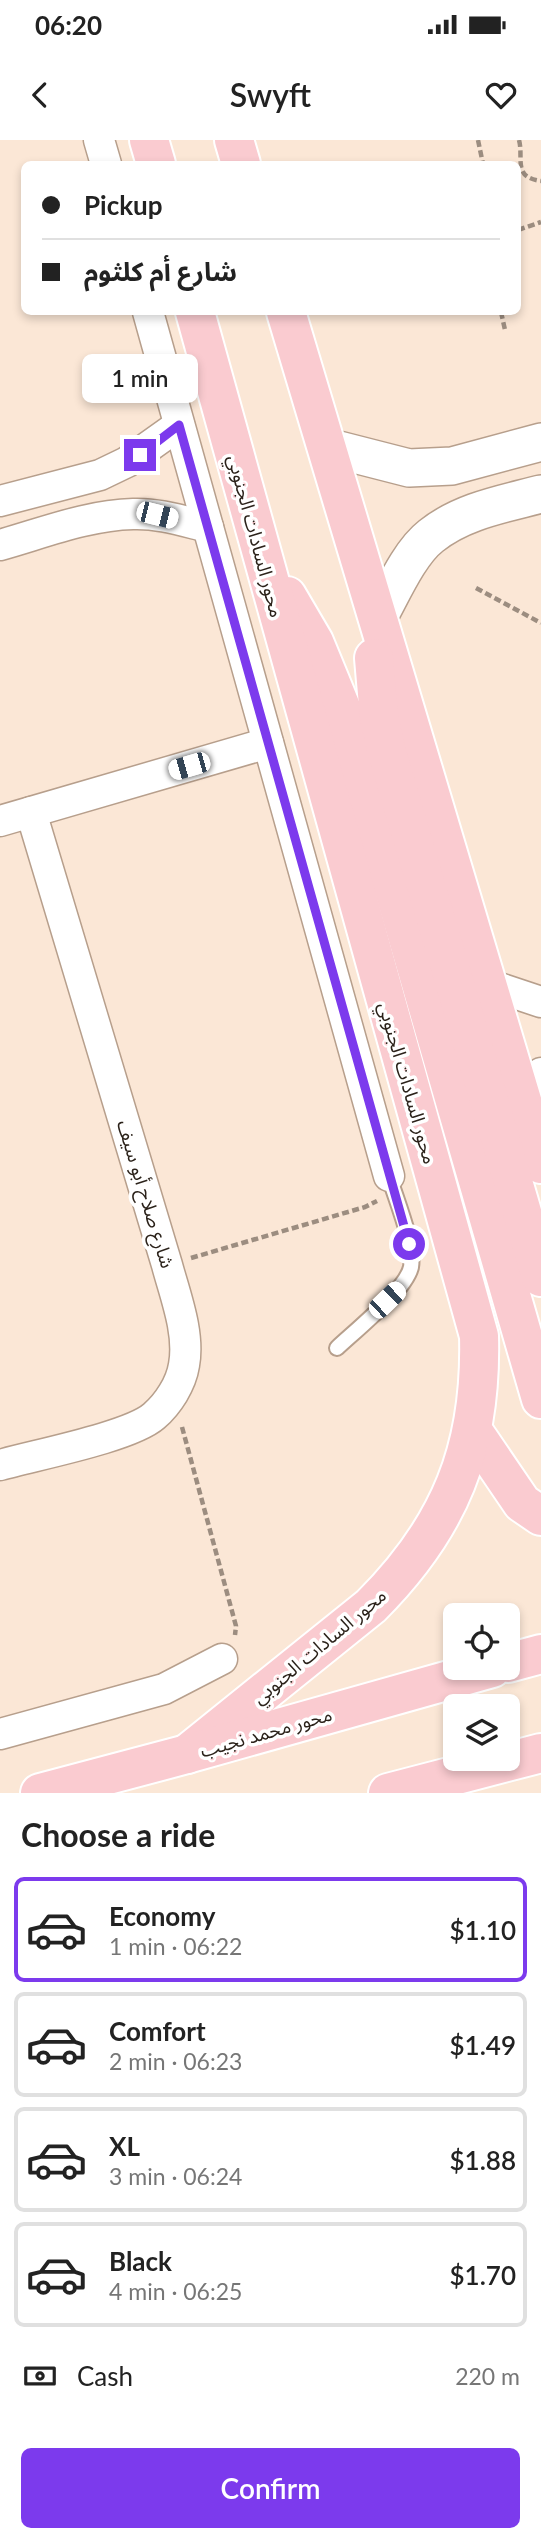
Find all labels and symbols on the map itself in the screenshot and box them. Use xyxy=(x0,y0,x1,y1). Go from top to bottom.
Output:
callout: 1 min xyxy=(82,354,198,402)
route end xyxy=(124,439,156,471)
street label: محور السادات الجنوبي xyxy=(219,452,289,621)
car xyxy=(135,500,180,530)
car xyxy=(166,750,213,782)
street label: محور السادات الجنوبي xyxy=(370,999,443,1168)
street label: شارع صلاح أبو سيف xyxy=(110,1117,180,1272)
route start xyxy=(393,1228,425,1260)
car xyxy=(365,1278,410,1322)
street label: محور السادات الجنوبي xyxy=(247,1583,393,1712)
street label: محور محمد نجيب xyxy=(197,1702,335,1762)

